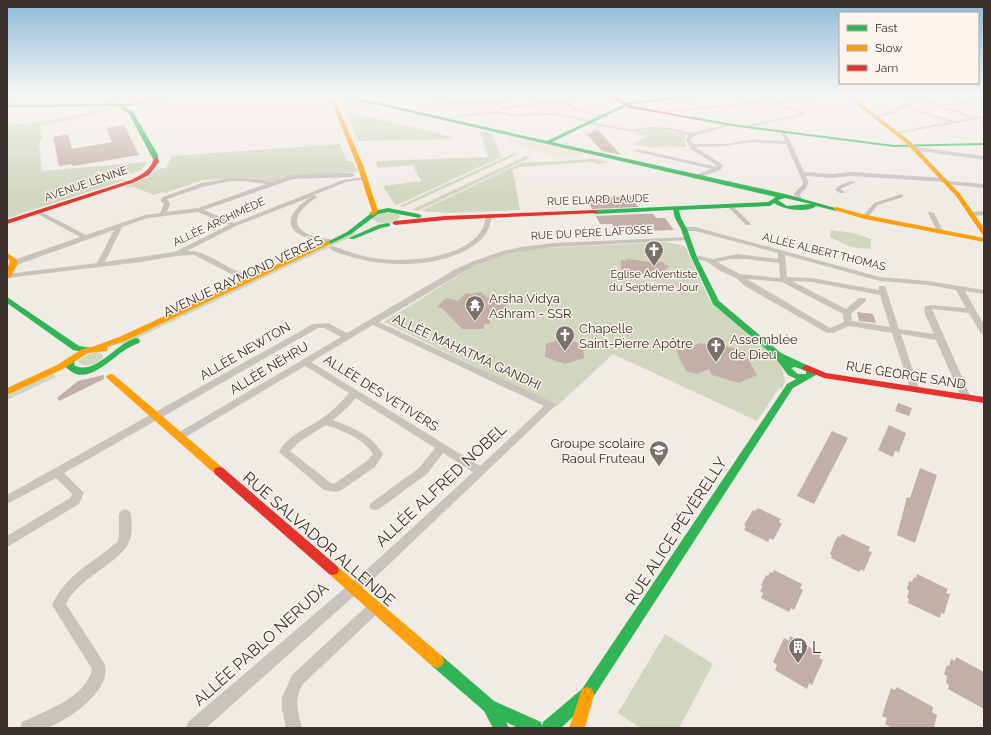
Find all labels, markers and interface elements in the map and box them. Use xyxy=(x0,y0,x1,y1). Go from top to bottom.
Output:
legend xyxy=(839,12,979,84)
text: Fast xyxy=(875,21,898,35)
text: Slow xyxy=(875,41,902,55)
text: Jam xyxy=(875,61,898,75)
street label: AVENUE LÉNINE xyxy=(43,163,129,204)
street label: RUE ELIARD LAUDE xyxy=(547,192,650,208)
street label: ALLÉE ARCHIMÈDE xyxy=(170,194,267,249)
street label: RUE DU PÈRE LAFOSSE xyxy=(530,222,654,243)
street label: ALLÉE ALBERT THOMAS xyxy=(761,229,888,274)
street label: AVENUE RAYMOND VERGÈS xyxy=(161,232,325,320)
church icon: Église Adventiste du Septième Jour xyxy=(643,239,665,267)
place label: Église Adventiste du Septième Jour xyxy=(609,267,699,294)
place label: Arsha Vidya Ashram - SSR xyxy=(489,291,572,321)
temple icon: Arsha Vidya Ashram - SSR xyxy=(464,294,486,322)
street label: ALLÉE MAHATMA GANDHI xyxy=(390,311,544,393)
street label: ALLÉE NEWTON xyxy=(197,319,293,383)
place label: Chapelle Saint-Pierre Apôtre xyxy=(579,321,693,351)
church icon: Chapelle Saint-Pierre Apôtre xyxy=(554,324,576,352)
place label: Assemblée de Dieu xyxy=(730,332,798,362)
church icon: Assemblée de Dieu xyxy=(705,335,727,363)
street label: ALLÉE NÉHRU xyxy=(227,339,311,397)
street label: ALLÉE DES VÉTIVERS xyxy=(321,352,441,434)
street label: RUE GEORGE SAND xyxy=(845,358,967,392)
street label: ALLÉE ALFRED NOBEL xyxy=(371,418,511,551)
place label: Groupe scolaire Raoul Fruteau xyxy=(550,436,645,466)
school or university icon: Groupe scolaire Raoul Fruteau xyxy=(648,439,670,467)
street label: RUE ALICE PÉVÉRELLY xyxy=(620,452,731,609)
street label: RUE SALVADOR ALLENDE xyxy=(239,468,399,610)
street label: ALLÉE PABLO NERUDA xyxy=(189,577,333,710)
building icon: L xyxy=(787,636,809,664)
place label: L xyxy=(812,638,822,657)

